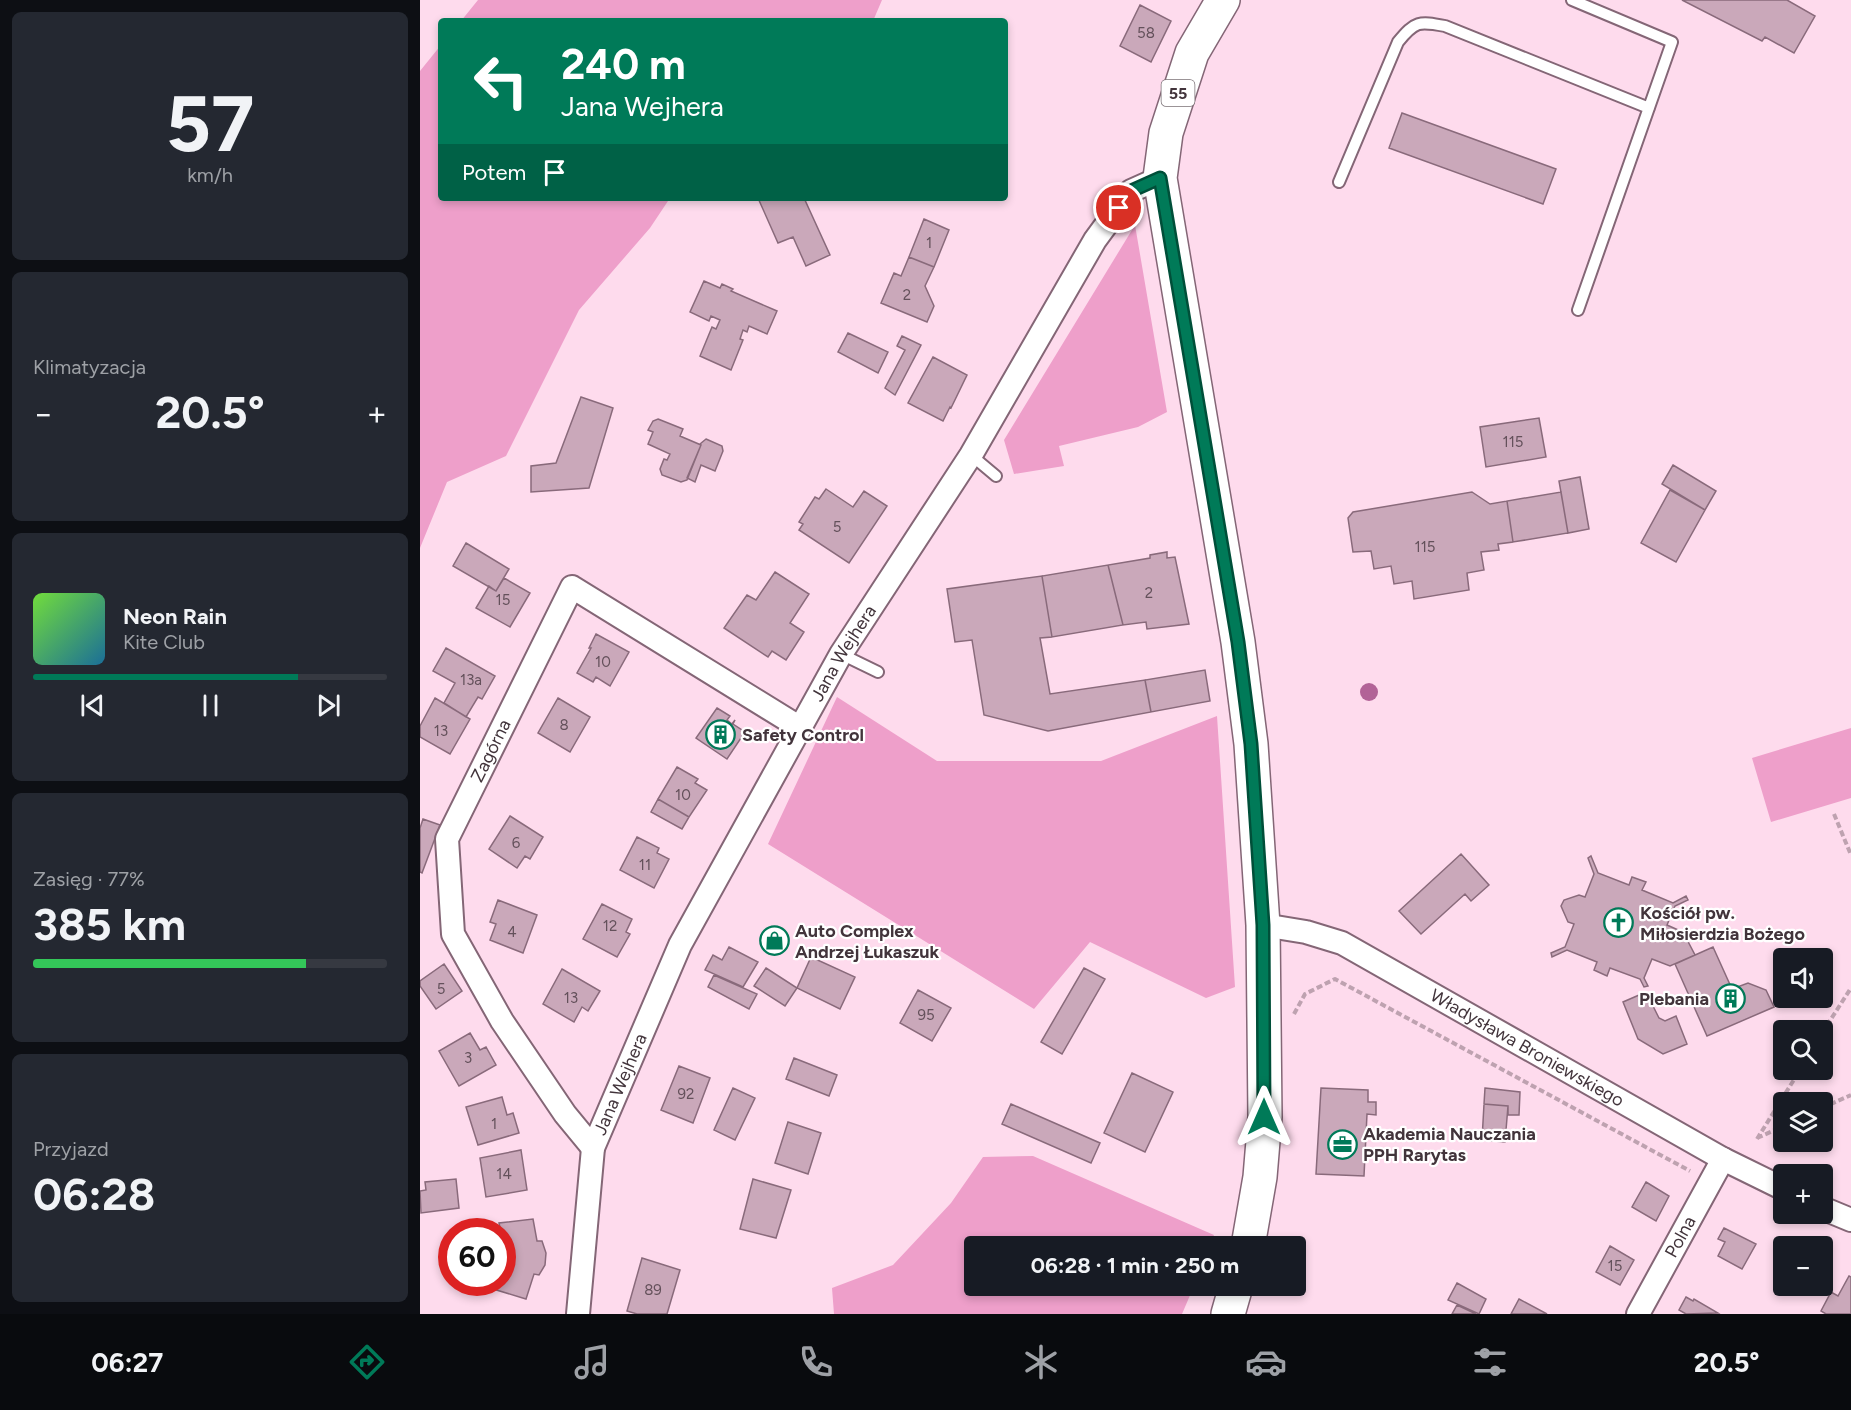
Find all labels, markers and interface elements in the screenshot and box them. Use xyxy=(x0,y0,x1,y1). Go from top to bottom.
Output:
house number: 58 xyxy=(1137,24,1155,42)
text: 240 m xyxy=(561,39,686,90)
icon: left xyxy=(462,42,540,120)
text: 57 xyxy=(166,77,254,171)
road number: 55 xyxy=(1162,80,1194,106)
text: Jana Wejhera xyxy=(561,90,724,123)
icon: arrive xyxy=(538,156,571,189)
text: Potem xyxy=(462,159,526,186)
text: km/h xyxy=(187,163,233,187)
pin xyxy=(1093,182,1144,233)
icon: arrive xyxy=(1102,191,1135,224)
house number: 1 xyxy=(926,234,932,252)
house number: 2 xyxy=(903,286,911,304)
text: Klimatyzacja xyxy=(33,355,146,379)
text: 20.5° xyxy=(155,385,265,439)
text: − xyxy=(33,394,54,433)
text: + xyxy=(366,394,387,433)
house number: 115 xyxy=(1502,433,1524,451)
house number: 5 xyxy=(833,518,841,536)
house number: 115 xyxy=(1414,538,1436,556)
house number: 2 xyxy=(1145,584,1153,602)
house number: 15 xyxy=(496,591,510,609)
street label: Jana Wejhera xyxy=(806,601,881,705)
text: Neon Rain xyxy=(123,603,227,630)
text: Kite Club xyxy=(123,630,205,654)
house number: 10 xyxy=(595,653,611,671)
house number: 13a xyxy=(460,671,482,689)
icon: previous xyxy=(76,689,109,722)
icon: pause xyxy=(194,689,227,722)
icon: next xyxy=(312,689,345,722)
street label: Zagórna xyxy=(466,716,516,786)
house number: 8 xyxy=(559,716,569,734)
building icon: Safety Control xyxy=(705,719,737,751)
house number: 13 xyxy=(434,722,448,740)
place label: Safety Control xyxy=(742,724,864,746)
house number: 10 xyxy=(675,786,691,804)
house number: 6 xyxy=(512,834,521,852)
house number: 11 xyxy=(639,856,651,874)
text: Zasięg · 77% xyxy=(33,867,145,891)
text: 385 km xyxy=(33,897,186,951)
place label: Kościół pw. Miłosierdzia Bożego xyxy=(1640,902,1805,945)
church icon: Kościół pw. Miłosierdzia Bożego xyxy=(1603,907,1635,939)
house number: 12 xyxy=(603,917,617,935)
place label: Auto Complex Andrzej Łukaszuk xyxy=(795,920,940,963)
house number: 4 xyxy=(507,923,517,941)
shop icon: Auto Complex Andrzej Łukaszuk xyxy=(758,925,790,957)
map controls xyxy=(1773,948,1833,1296)
button: sound xyxy=(1773,948,1833,1008)
house number: 5 xyxy=(437,980,445,998)
building icon: Plebania xyxy=(1714,983,1746,1015)
street label: Władysława Broniewskiego xyxy=(1426,984,1628,1112)
place label: Plebania xyxy=(1639,988,1709,1010)
house number: 13 xyxy=(564,989,578,1007)
house number: 95 xyxy=(917,1006,935,1024)
button: search xyxy=(1773,1020,1833,1080)
street label: Jana Wejhera xyxy=(589,1030,652,1138)
house number: 3 xyxy=(464,1049,472,1067)
house number: 92 xyxy=(678,1085,694,1103)
position arrow xyxy=(1232,1085,1296,1149)
button: layers xyxy=(1773,1092,1833,1152)
house number: 1 xyxy=(491,1115,497,1133)
place label: Akademia Nauczania PPH Rarytas xyxy=(1363,1123,1536,1166)
office icon: Akademia Nauczania PPH Rarytas xyxy=(1326,1128,1358,1160)
text: Przyjazd xyxy=(33,1137,109,1161)
button: + xyxy=(1773,1164,1833,1224)
house number: 14 xyxy=(496,1165,512,1183)
text: 06:28 xyxy=(33,1167,155,1221)
street label: Polna xyxy=(1660,1212,1701,1261)
speed limit sign: 60 xyxy=(438,1218,516,1296)
button: − xyxy=(1773,1236,1833,1296)
text: 06:28 · 1 min · 250 m xyxy=(1031,1252,1239,1279)
house number: 15 xyxy=(1608,1257,1622,1275)
house number: 89 xyxy=(644,1281,662,1299)
icon: directions xyxy=(346,1341,388,1383)
icon: music xyxy=(571,1341,613,1383)
icon: phone xyxy=(795,1341,837,1383)
icon: climate xyxy=(1020,1341,1062,1383)
icon: car xyxy=(1245,1341,1287,1383)
icon: filters xyxy=(1469,1341,1511,1383)
text: 06:27 xyxy=(91,1346,163,1379)
text: 20.5° xyxy=(1694,1346,1760,1379)

